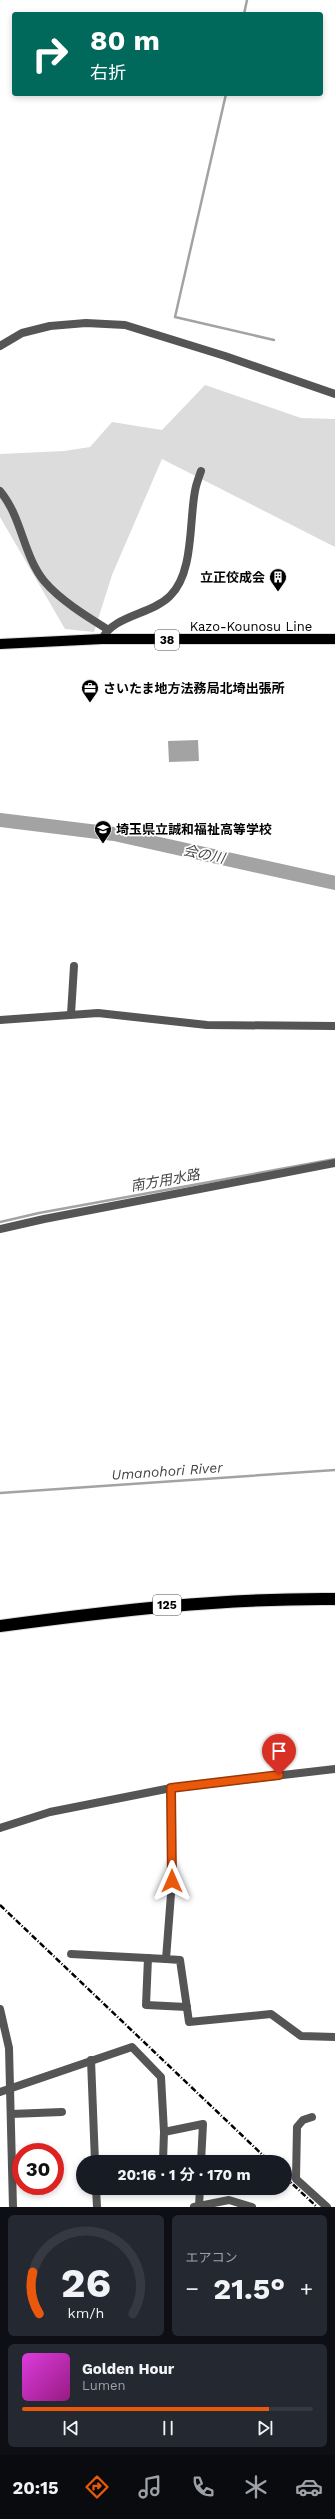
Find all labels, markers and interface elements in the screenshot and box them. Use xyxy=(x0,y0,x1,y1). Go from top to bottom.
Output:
text: 80 m xyxy=(90,24,160,57)
icon: right xyxy=(24,28,76,80)
text: 右折 xyxy=(90,62,126,83)
building icon: 立正佼成会 xyxy=(268,567,288,592)
place label: 立正佼成会 xyxy=(200,570,265,585)
street label: Kazo-Kounosu Line xyxy=(190,619,312,634)
road number: 38 xyxy=(155,630,179,650)
office icon: さいたま地方法務局北埼出張所 xyxy=(80,678,100,703)
place label: さいたま地方法務局北埼出張所 xyxy=(103,681,285,696)
school or university icon: 埼玉県立誠和福祉高等学校 xyxy=(93,819,113,844)
place label: 埼玉県立誠和福祉高等学校 xyxy=(116,822,272,837)
water label: 会の川 xyxy=(182,842,228,867)
water label: 南方用水路 xyxy=(129,1166,202,1194)
water label: Umanohori River xyxy=(111,1459,224,1483)
road number: 125 xyxy=(153,1595,181,1615)
pin xyxy=(262,1734,296,1775)
icon: arrive xyxy=(268,1740,290,1762)
position arrow xyxy=(151,1860,193,1902)
speed limit sign: 30 xyxy=(12,2143,64,2195)
text: 20:16 · 1 分 · 170 m xyxy=(118,2166,251,2184)
text: エアコン xyxy=(186,2250,238,2265)
text: 26 xyxy=(61,2257,111,2306)
text: 21.5° xyxy=(213,2271,285,2306)
text: − xyxy=(186,2276,199,2301)
text: + xyxy=(300,2276,313,2301)
text: km/h xyxy=(67,2304,104,2320)
text: Golden Hour xyxy=(82,2360,174,2378)
text: Lumen xyxy=(82,2378,126,2393)
icon: previous xyxy=(60,2417,82,2439)
icon: pause xyxy=(157,2417,179,2439)
icon: next xyxy=(254,2417,276,2439)
icon: directions xyxy=(83,2473,111,2501)
icon: music xyxy=(136,2473,164,2501)
icon: phone xyxy=(189,2473,217,2501)
icon: climate xyxy=(242,2473,270,2501)
icon: car xyxy=(295,2473,323,2501)
text: 20:15 xyxy=(12,2477,58,2498)

